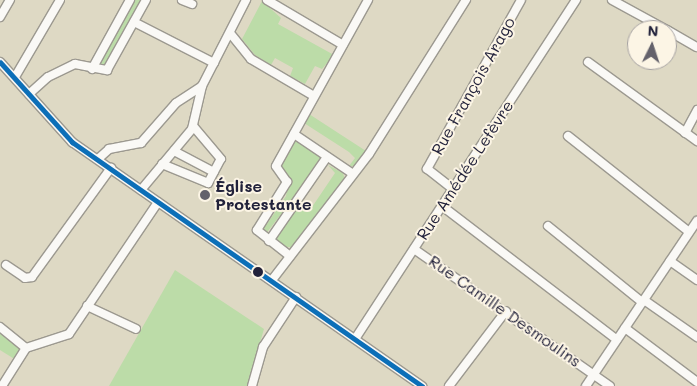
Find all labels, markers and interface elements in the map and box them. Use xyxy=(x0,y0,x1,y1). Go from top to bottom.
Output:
street label: Rue François Arago xyxy=(427,14,519,158)
north arrow xyxy=(627,20,677,70)
text: N xyxy=(647,21,659,40)
street label: Rue Amédée Lefèvre xyxy=(413,97,517,243)
place label: Église Protestante xyxy=(215,176,311,214)
marker: Église Protestante xyxy=(199,189,211,201)
street label: Rue Camille Desmoulins xyxy=(425,251,585,371)
unlabelled marker xyxy=(253,267,263,277)

